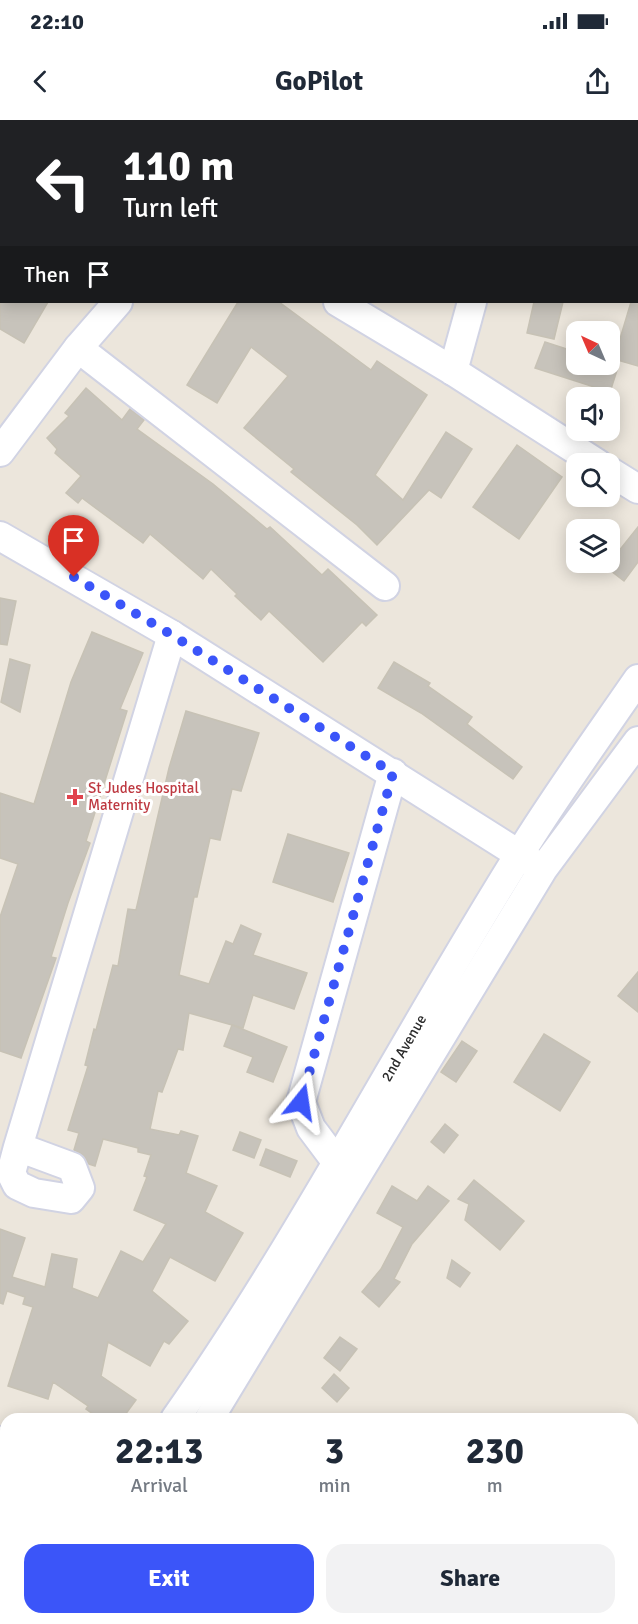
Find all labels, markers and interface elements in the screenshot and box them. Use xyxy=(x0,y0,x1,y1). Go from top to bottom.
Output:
text: 22:10 xyxy=(30,8,84,35)
icon: back xyxy=(24,65,57,98)
text: GoPilot xyxy=(275,65,363,98)
icon: share xyxy=(581,65,614,98)
text: 110 m xyxy=(123,141,234,192)
icon: left xyxy=(24,144,102,222)
text: Turn left xyxy=(123,192,218,225)
icon: arrive xyxy=(82,258,115,291)
text: Then xyxy=(24,261,70,288)
north arrow xyxy=(566,321,620,375)
map controls xyxy=(566,321,620,573)
button: sound xyxy=(566,387,620,441)
button: search xyxy=(566,453,620,507)
pin xyxy=(48,515,99,577)
button: layers xyxy=(566,519,620,573)
icon: arrive xyxy=(57,524,90,557)
place label: St Judes Hospital Maternity xyxy=(88,779,199,814)
marker: St Judes Hospital Maternity xyxy=(66,788,84,806)
street label: 2nd Avenue xyxy=(377,1011,430,1085)
position arrow xyxy=(269,1070,333,1134)
text: 22:13 xyxy=(115,1429,203,1474)
text: 3 xyxy=(325,1429,344,1474)
text: 230 xyxy=(466,1429,524,1474)
text: Arrival xyxy=(130,1473,188,1498)
text: min xyxy=(318,1473,351,1498)
text: m xyxy=(487,1473,503,1498)
button: Exit xyxy=(24,1544,314,1613)
button: Share xyxy=(326,1544,615,1613)

